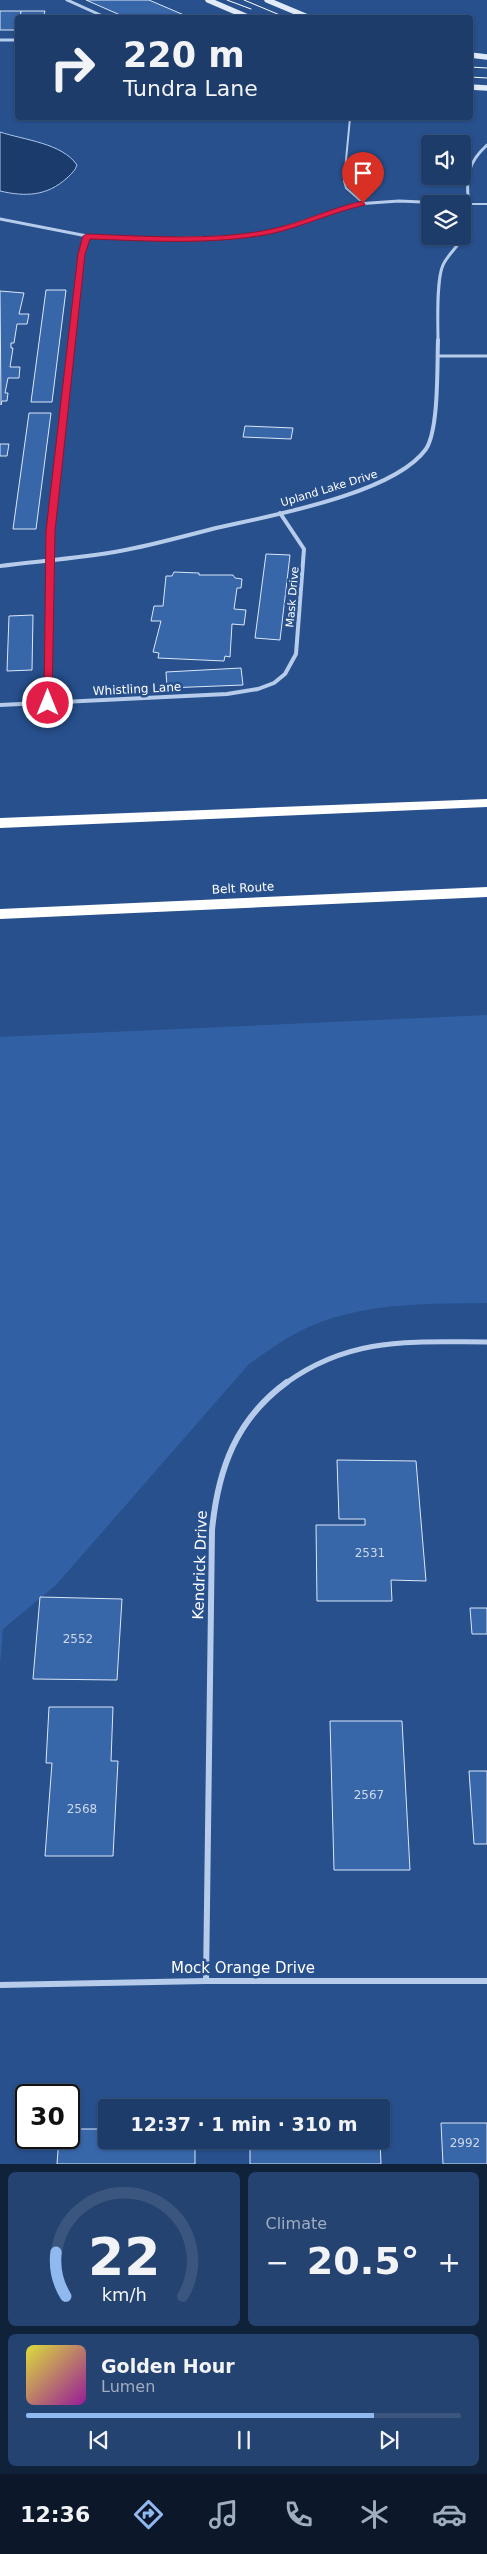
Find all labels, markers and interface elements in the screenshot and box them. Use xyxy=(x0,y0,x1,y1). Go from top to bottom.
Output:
icon: right xyxy=(40,35,105,100)
text: 220 m xyxy=(123,35,245,75)
text: Tundra Lane xyxy=(123,76,258,101)
map controls xyxy=(421,135,471,245)
button: sound xyxy=(421,135,471,185)
pin xyxy=(342,152,384,203)
icon: arrive xyxy=(349,159,377,187)
button: layers xyxy=(421,195,471,245)
street label: Upland Lake Drive xyxy=(279,467,379,509)
street label: Mask Drive xyxy=(283,566,302,628)
position arrow xyxy=(21,676,73,728)
street label: Whistling Lane xyxy=(92,680,182,698)
street label: Belt Route xyxy=(212,879,274,897)
street label: Kendrick Drive xyxy=(189,1510,211,1620)
house number: 2531 xyxy=(355,1546,385,1560)
house number: 2552 xyxy=(63,1632,93,1646)
house number: 2567 xyxy=(354,1788,384,1802)
house number: 2568 xyxy=(67,1802,97,1816)
street label: Mock Orange Drive xyxy=(171,1959,315,1977)
speed limit sign: 30 xyxy=(15,2084,80,2149)
text: 12:37 · 1 min · 310 m xyxy=(130,2113,358,2135)
house number: 2992 xyxy=(450,2136,480,2150)
text: Climate xyxy=(266,2214,327,2233)
text: 22 xyxy=(88,2227,160,2287)
text: 20.5° xyxy=(307,2239,420,2283)
text: − xyxy=(266,2246,289,2279)
text: + xyxy=(438,2246,461,2279)
text: km/h xyxy=(101,2284,146,2305)
text: Golden Hour xyxy=(101,2355,235,2377)
text: Lumen xyxy=(101,2377,155,2396)
icon: previous xyxy=(85,2426,113,2454)
icon: pause xyxy=(230,2426,258,2454)
icon: next xyxy=(375,2426,403,2454)
icon: directions xyxy=(131,2497,166,2532)
icon: music xyxy=(206,2497,241,2532)
icon: phone xyxy=(281,2497,316,2532)
icon: climate xyxy=(357,2497,392,2532)
icon: car xyxy=(432,2497,467,2532)
text: 12:36 xyxy=(20,2502,90,2527)

